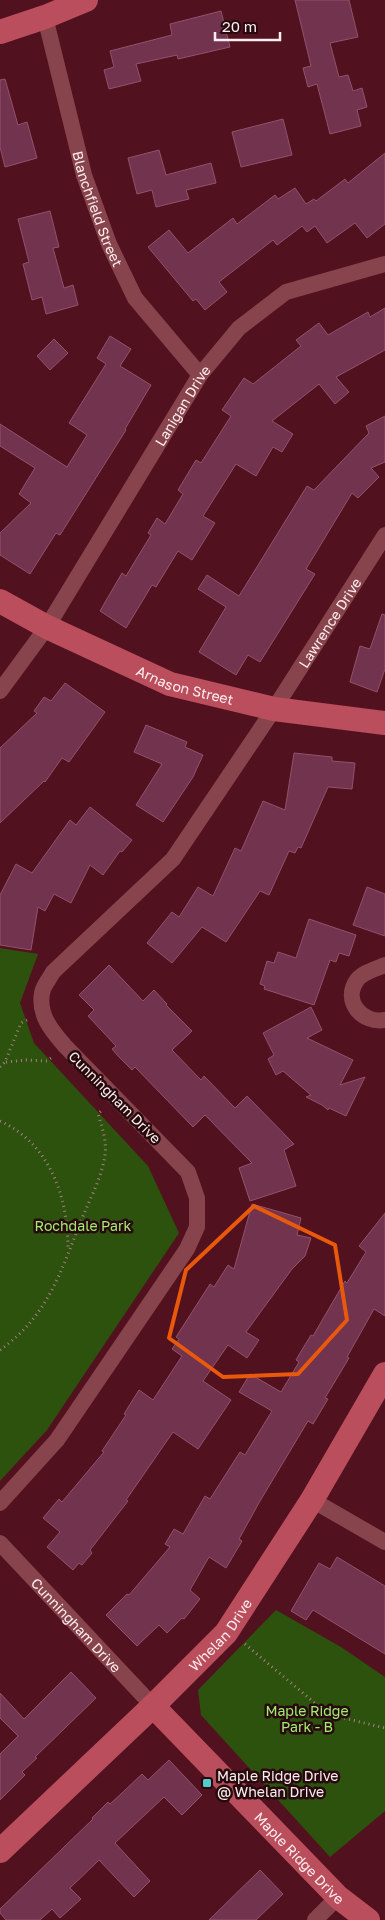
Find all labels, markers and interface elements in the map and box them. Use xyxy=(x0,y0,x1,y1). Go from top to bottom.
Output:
scale bar xyxy=(215,10,280,42)
text: 20 m xyxy=(222,17,257,35)
street label: Blanchfield Street xyxy=(70,149,127,269)
street label: Lanigan Drive xyxy=(151,361,213,449)
street label: Lawrence Drive xyxy=(294,574,364,671)
street label: Arnason Street xyxy=(134,661,235,707)
street label: Cunningham Drive xyxy=(65,1047,165,1147)
park label: Rochdale Park xyxy=(35,1217,131,1234)
street label: Cunningham Drive xyxy=(28,1574,125,1675)
street label: Whelan Drive xyxy=(185,1595,255,1674)
park label: Maple Ridge Park - B xyxy=(265,1702,349,1735)
place label: Maple Ridge Drive @ Whelan Drive xyxy=(217,1767,338,1800)
marker: Maple Ridge Drive @ Whelan Drive xyxy=(201,1777,213,1789)
street label: Maple Ridge Drive xyxy=(251,1808,348,1907)

